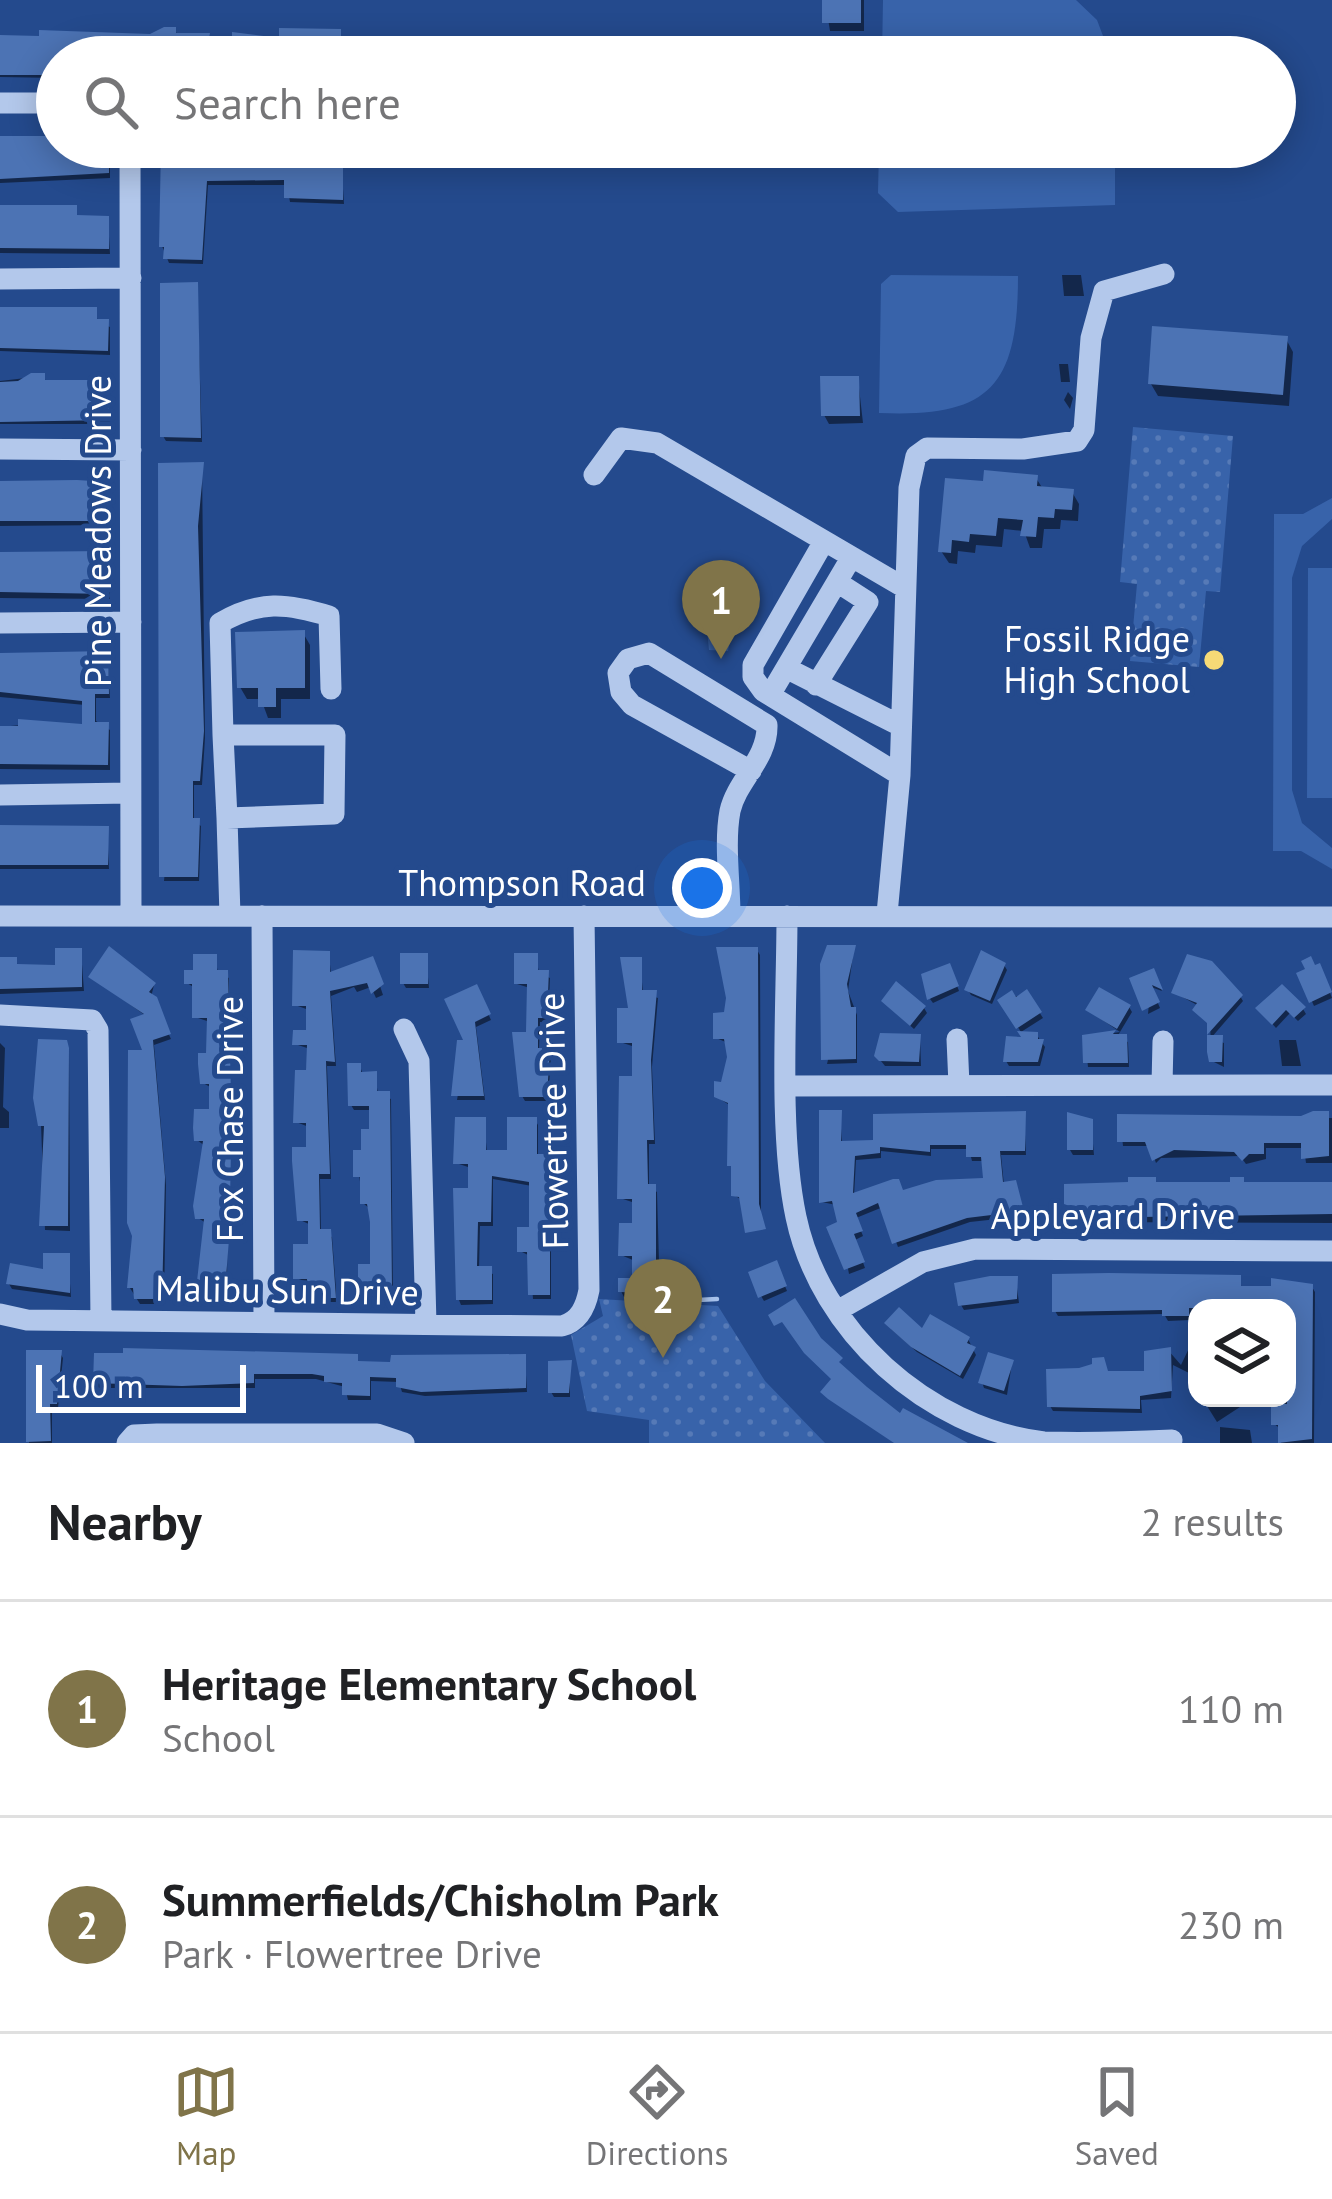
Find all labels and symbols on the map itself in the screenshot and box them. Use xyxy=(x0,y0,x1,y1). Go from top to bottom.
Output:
street label: Pine Meadows Drive xyxy=(74,375,121,687)
pin: 1 xyxy=(682,560,760,659)
place label: Fossil Ridge High School xyxy=(1003,615,1190,703)
marker: Fossil Ridge High School xyxy=(1201,647,1227,673)
your location xyxy=(672,858,732,918)
street label: Thompson Road xyxy=(398,859,646,906)
street label: Flowertree Drive xyxy=(527,992,578,1250)
street label: Fox Chase Drive xyxy=(206,996,253,1242)
street label: Appleyard Drive xyxy=(991,1192,1235,1239)
pin: 2 xyxy=(624,1259,702,1358)
street label: Malibu Sun Drive xyxy=(155,1264,419,1315)
scale bar xyxy=(36,1359,246,1412)

